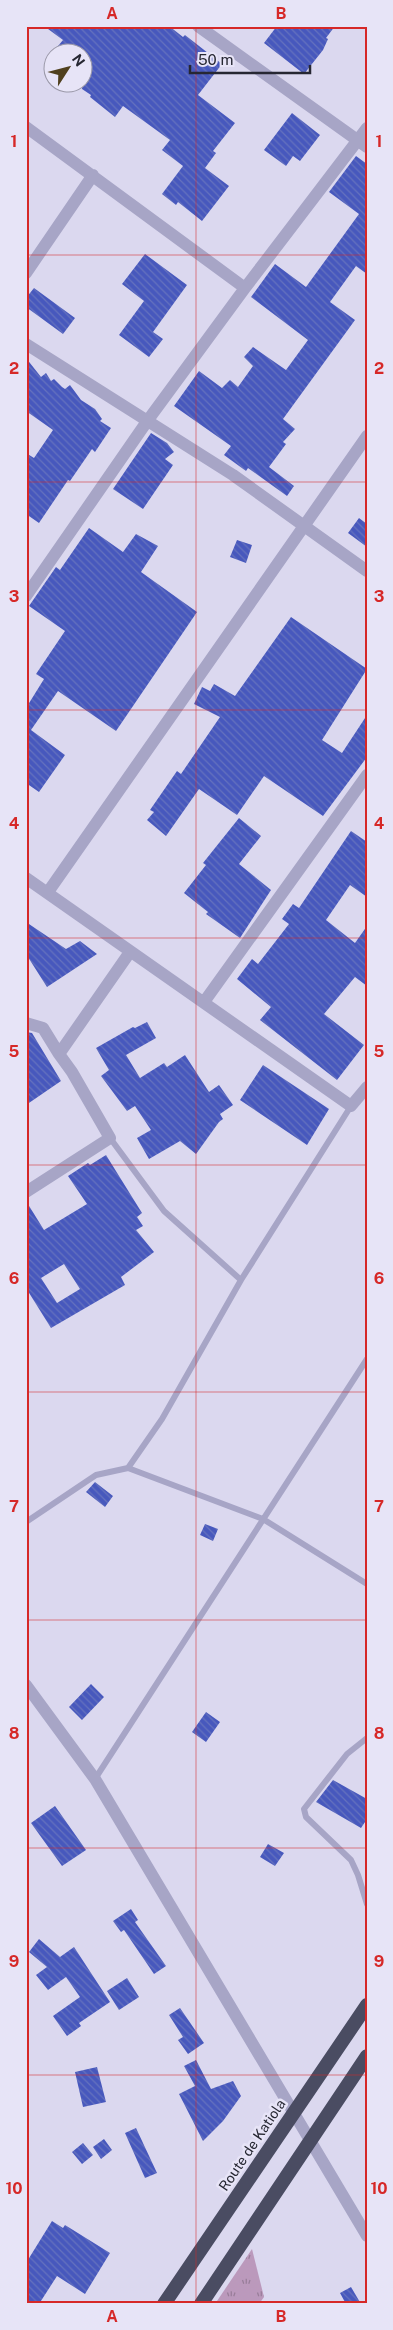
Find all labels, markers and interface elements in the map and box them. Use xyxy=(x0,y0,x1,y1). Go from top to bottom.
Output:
text: A xyxy=(106,4,118,23)
text: B xyxy=(276,4,287,23)
north arrow xyxy=(42,42,92,92)
scale bar xyxy=(190,42,310,74)
text: N xyxy=(69,51,88,69)
text: 50 m xyxy=(198,51,233,68)
text: 1 xyxy=(11,132,17,151)
text: 1 xyxy=(376,132,382,151)
text: 2 xyxy=(9,359,19,378)
text: 2 xyxy=(374,359,384,378)
text: 3 xyxy=(9,587,19,606)
text: 3 xyxy=(374,587,384,606)
text: 4 xyxy=(9,814,20,833)
text: 4 xyxy=(374,814,385,833)
text: 5 xyxy=(9,1042,20,1061)
text: 5 xyxy=(374,1042,385,1061)
text: 6 xyxy=(9,1269,19,1288)
text: 6 xyxy=(374,1269,384,1288)
text: 7 xyxy=(9,1497,19,1516)
text: 7 xyxy=(374,1497,384,1516)
text: 8 xyxy=(9,1724,20,1743)
text: 8 xyxy=(374,1724,385,1743)
text: 9 xyxy=(9,1952,19,1971)
text: 9 xyxy=(374,1952,384,1971)
street label: Route de Katiola xyxy=(216,2096,288,2194)
text: 10 xyxy=(5,2179,23,2198)
text: 10 xyxy=(370,2179,388,2198)
text: A xyxy=(106,2307,118,2326)
text: B xyxy=(276,2307,287,2326)

